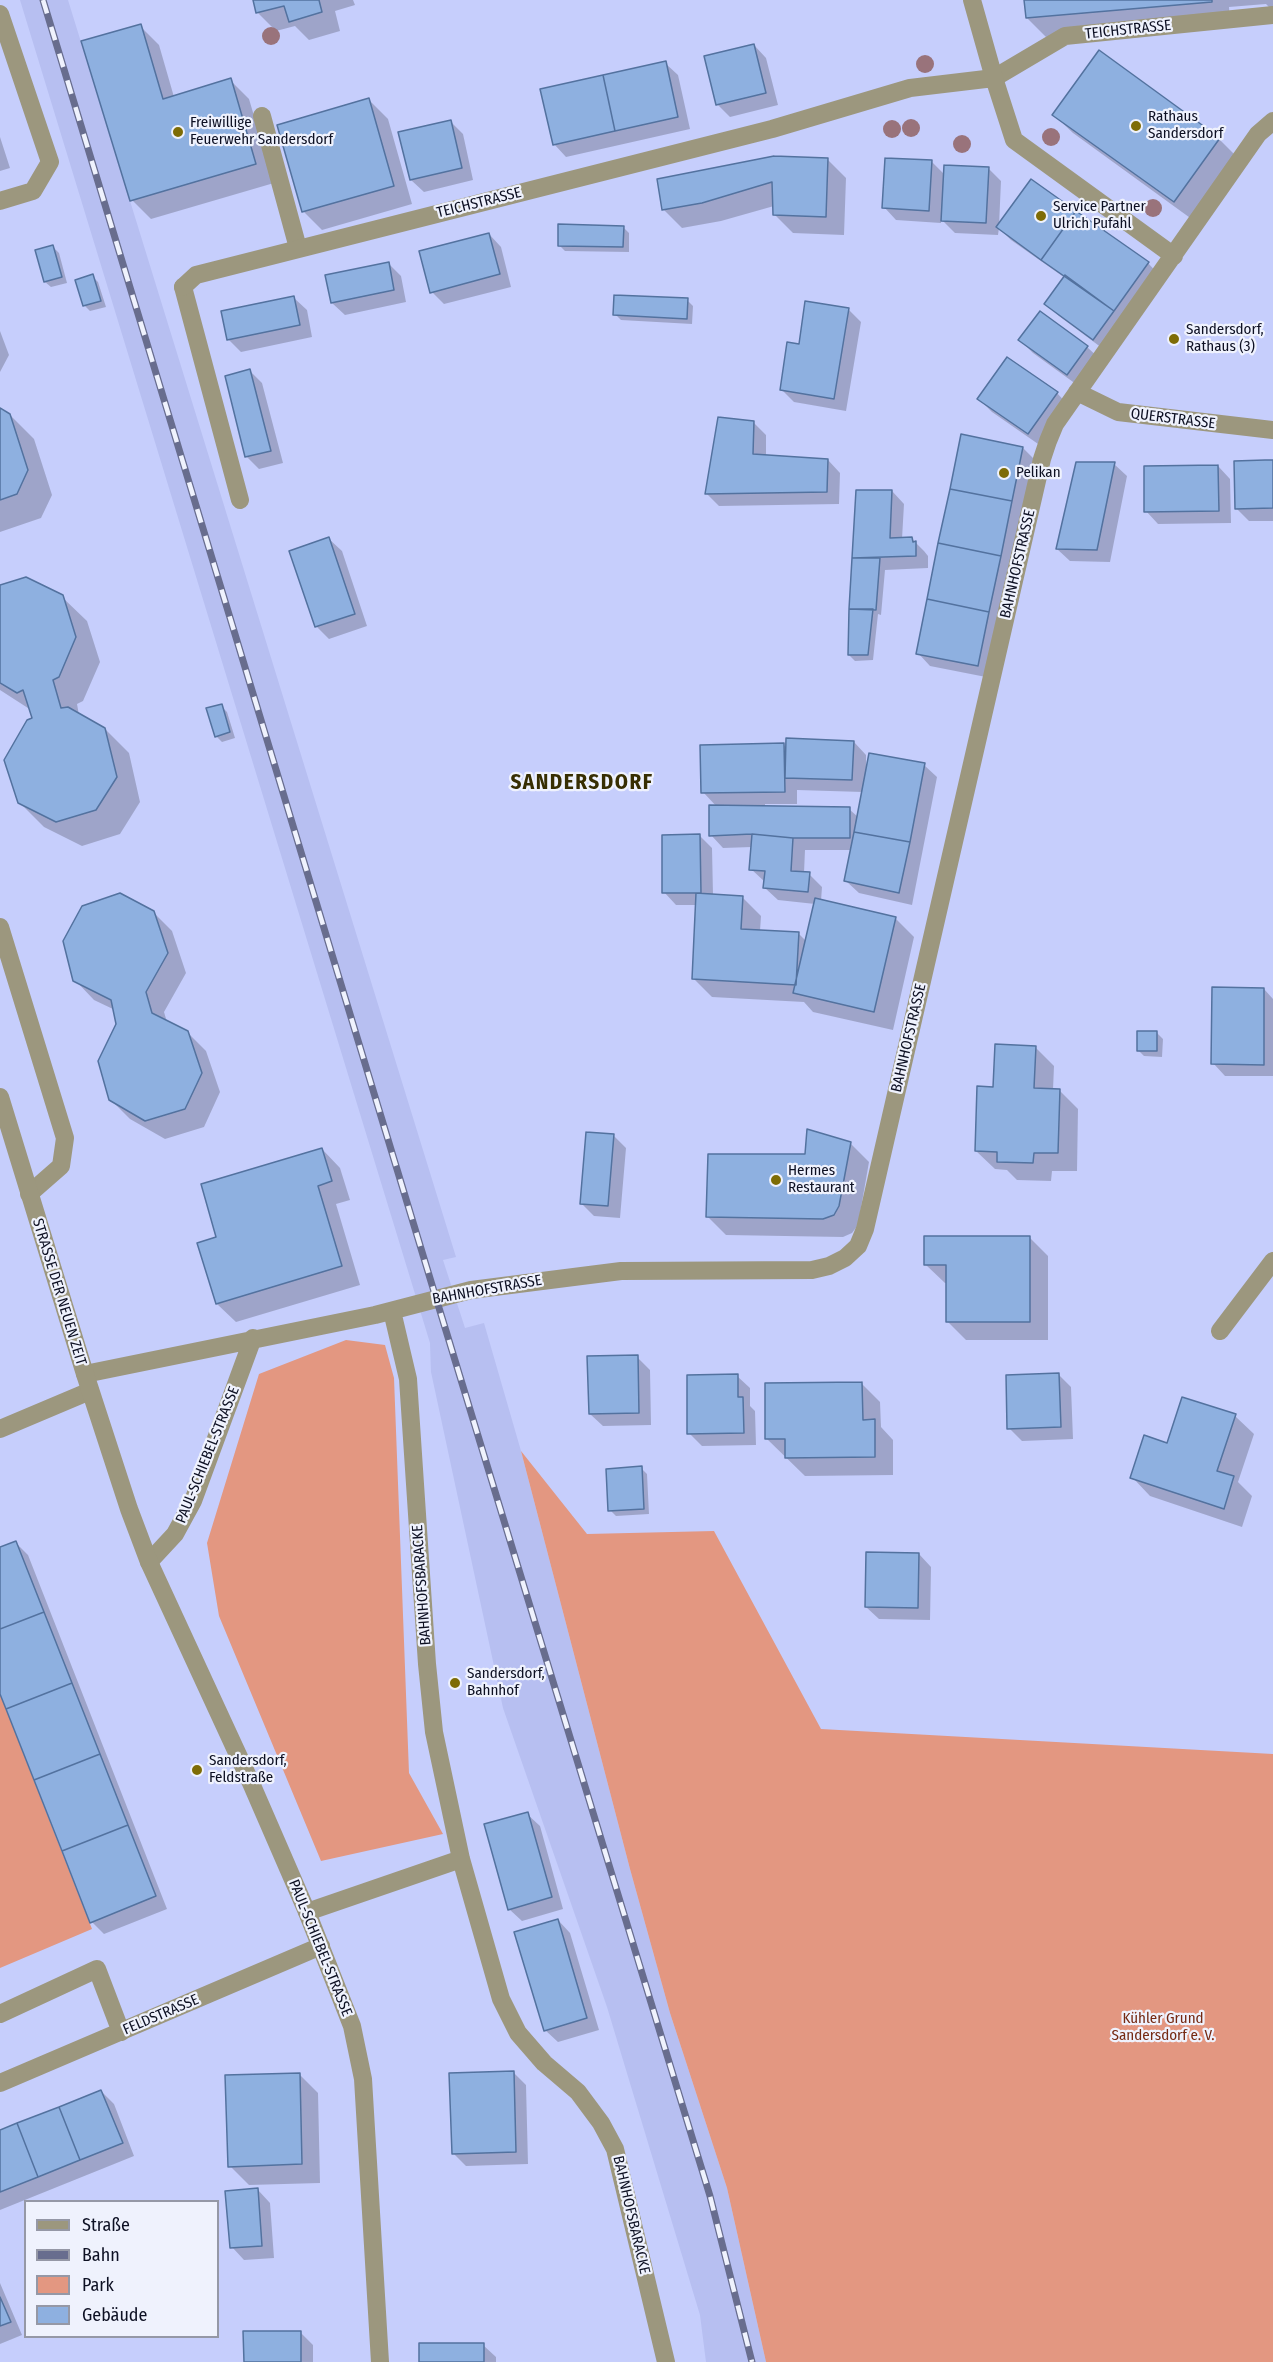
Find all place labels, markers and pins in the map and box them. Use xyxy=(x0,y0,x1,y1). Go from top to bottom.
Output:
place label: Rathaus Sandersdorf xyxy=(1148,108,1223,143)
place label: Freiwillige Feuerwehr Sandersdorf xyxy=(190,114,333,149)
marker: Rathaus Sandersdorf xyxy=(1129,119,1143,133)
marker: Freiwillige Feuerwehr Sandersdorf xyxy=(171,125,185,139)
place label: Service Partner Ulrich Pufahl xyxy=(1053,198,1146,233)
marker: Service Partner Ulrich Pufahl xyxy=(1034,209,1048,223)
place label: Sandersdorf, Rathaus (3) xyxy=(1186,321,1264,356)
marker: Sandersdorf, Rathaus (3) xyxy=(1167,332,1181,346)
place label: Pelikan xyxy=(1016,464,1061,482)
marker: Pelikan xyxy=(997,466,1011,480)
place label: Hermes Restaurant xyxy=(788,1162,855,1197)
marker: Hermes Restaurant xyxy=(769,1173,783,1187)
place label: Sandersdorf, Bahnhof xyxy=(467,1665,545,1700)
marker: Sandersdorf, Bahnhof xyxy=(448,1676,462,1690)
place label: Sandersdorf, Feldstraße xyxy=(209,1752,287,1787)
marker: Sandersdorf, Feldstraße xyxy=(190,1763,204,1777)

